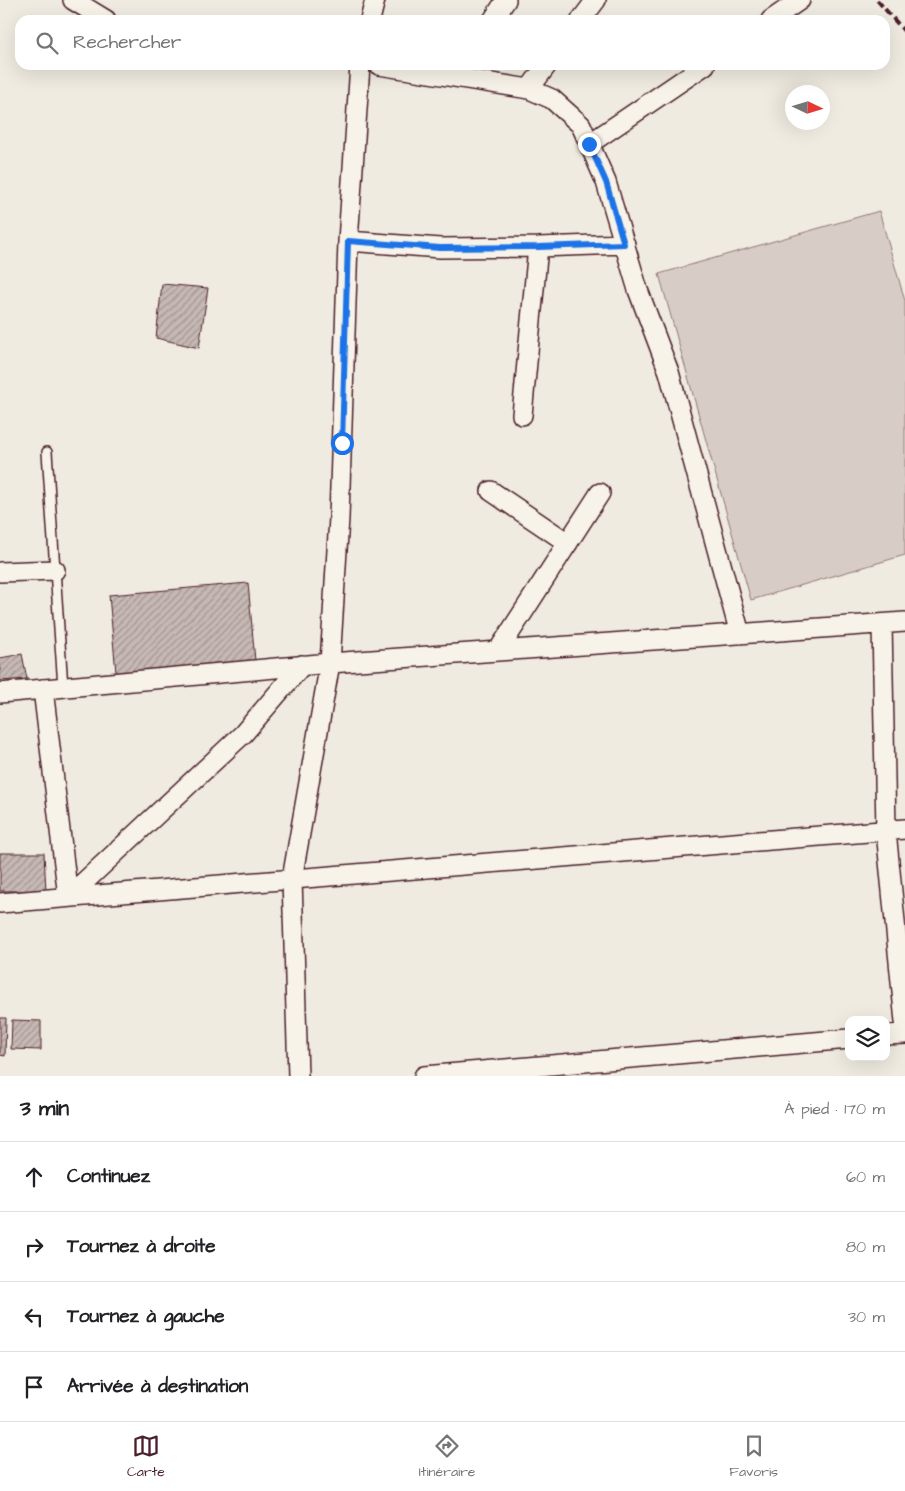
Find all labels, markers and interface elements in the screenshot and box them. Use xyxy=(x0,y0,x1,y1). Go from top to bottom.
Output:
search box xyxy=(15,15,890,70)
icon: search xyxy=(33,29,61,57)
text: Rechercher xyxy=(73,29,181,56)
north arrow xyxy=(785,85,830,130)
route end xyxy=(578,133,601,156)
route start xyxy=(331,432,354,455)
map controls xyxy=(845,1016,890,1061)
button: layers xyxy=(845,1016,890,1061)
text: 3 min xyxy=(20,1094,69,1123)
text: À pied · 170 m xyxy=(784,1098,885,1120)
icon: ahead xyxy=(20,1163,48,1191)
text: Continuez xyxy=(67,1163,150,1190)
text: 60 m xyxy=(846,1166,885,1188)
icon: right xyxy=(20,1233,48,1261)
text: Tournez à droite xyxy=(67,1233,215,1260)
text: 80 m xyxy=(846,1236,885,1258)
icon: left xyxy=(20,1303,48,1331)
text: Tournez à gauche xyxy=(67,1303,225,1330)
text: 30 m xyxy=(848,1306,885,1328)
icon: arrive xyxy=(20,1373,48,1401)
text: Arrivée à destination xyxy=(67,1373,248,1400)
tab: Carte xyxy=(127,1432,165,1482)
tab: Itinéraire xyxy=(419,1432,475,1482)
tab: Favoris xyxy=(729,1432,778,1482)

